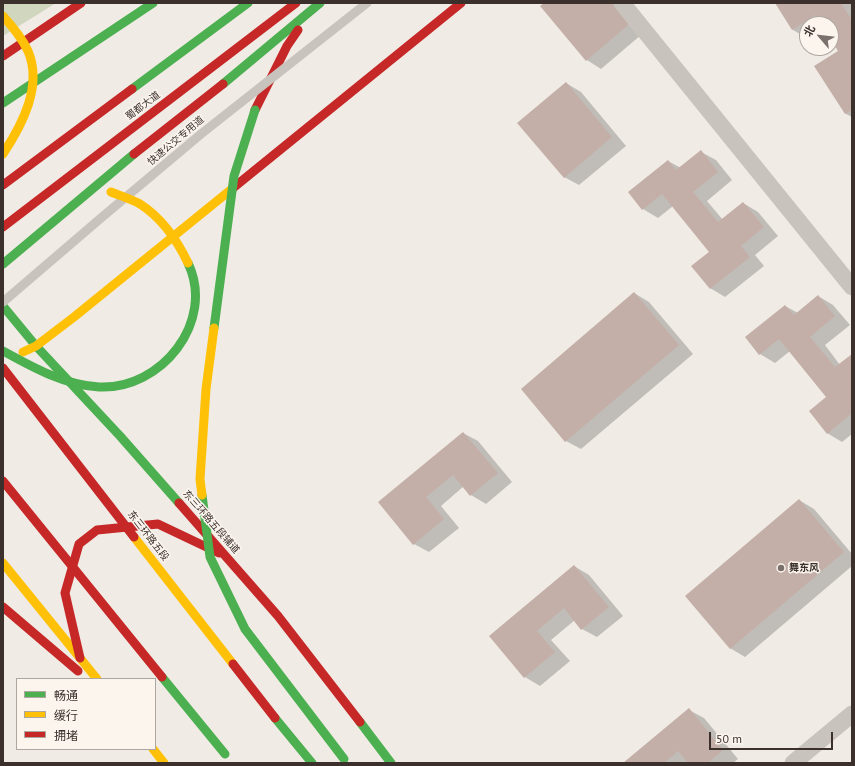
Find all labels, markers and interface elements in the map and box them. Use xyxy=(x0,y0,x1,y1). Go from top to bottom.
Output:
north arrow xyxy=(799,16,839,56)
text: 北 xyxy=(801,23,818,39)
street label: 蜀都大道 xyxy=(123,89,163,123)
street label: 快速公交专用道 xyxy=(145,114,207,168)
street label: 东三环路五段辅道 xyxy=(180,488,242,556)
street label: 东三环路五段 xyxy=(125,509,171,563)
place label: 舞东风 xyxy=(789,562,819,574)
marker: 舞东风 xyxy=(776,563,786,573)
legend xyxy=(16,678,156,750)
text: 畅通 xyxy=(54,688,78,703)
text: 缓行 xyxy=(54,708,78,723)
scale bar xyxy=(711,724,835,750)
text: 拥堵 xyxy=(54,728,78,743)
text: 50 m xyxy=(716,731,742,746)

